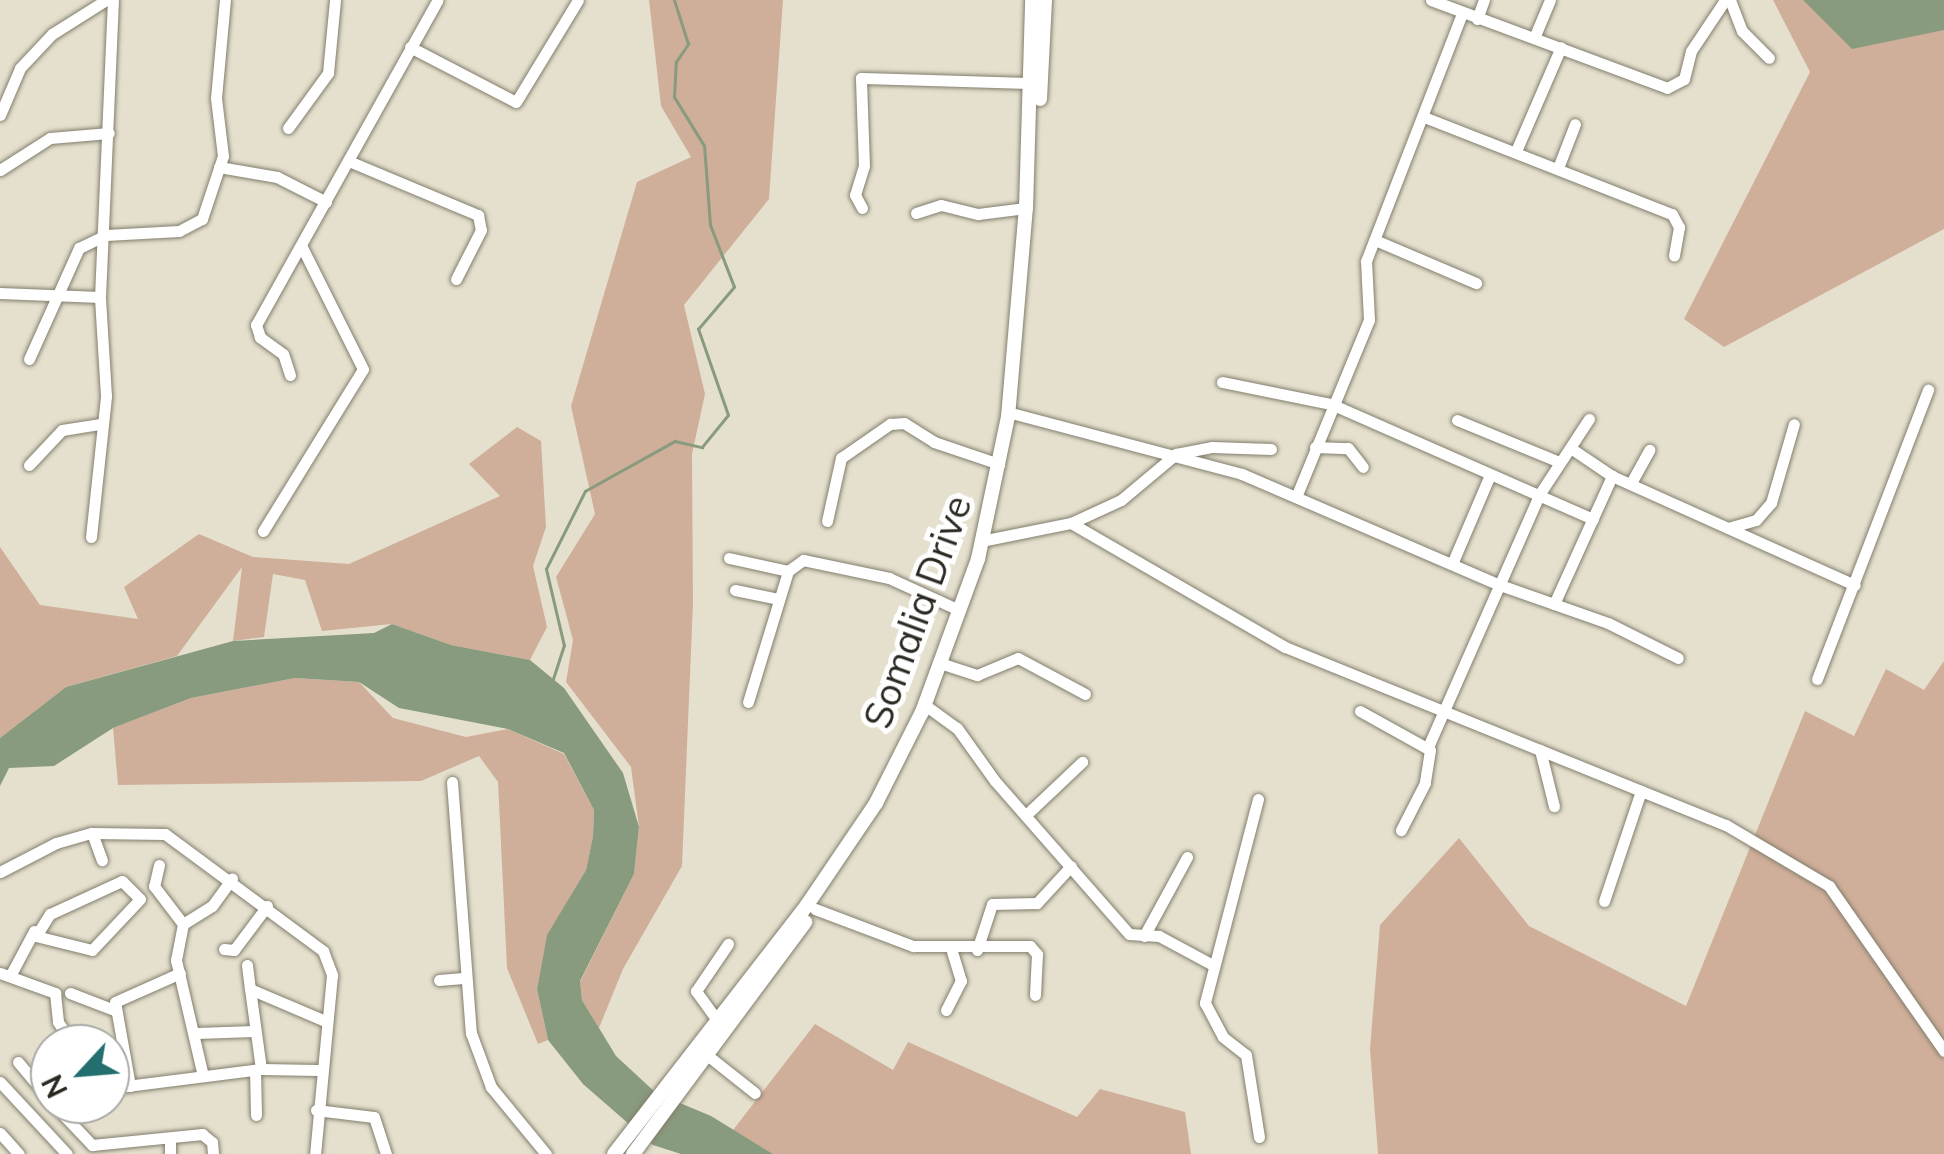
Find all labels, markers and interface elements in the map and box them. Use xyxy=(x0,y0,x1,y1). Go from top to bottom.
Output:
street label: Somalia Drive xyxy=(855,489,981,735)
north arrow xyxy=(30,1024,130,1124)
text: N xyxy=(34,1069,75,1104)

